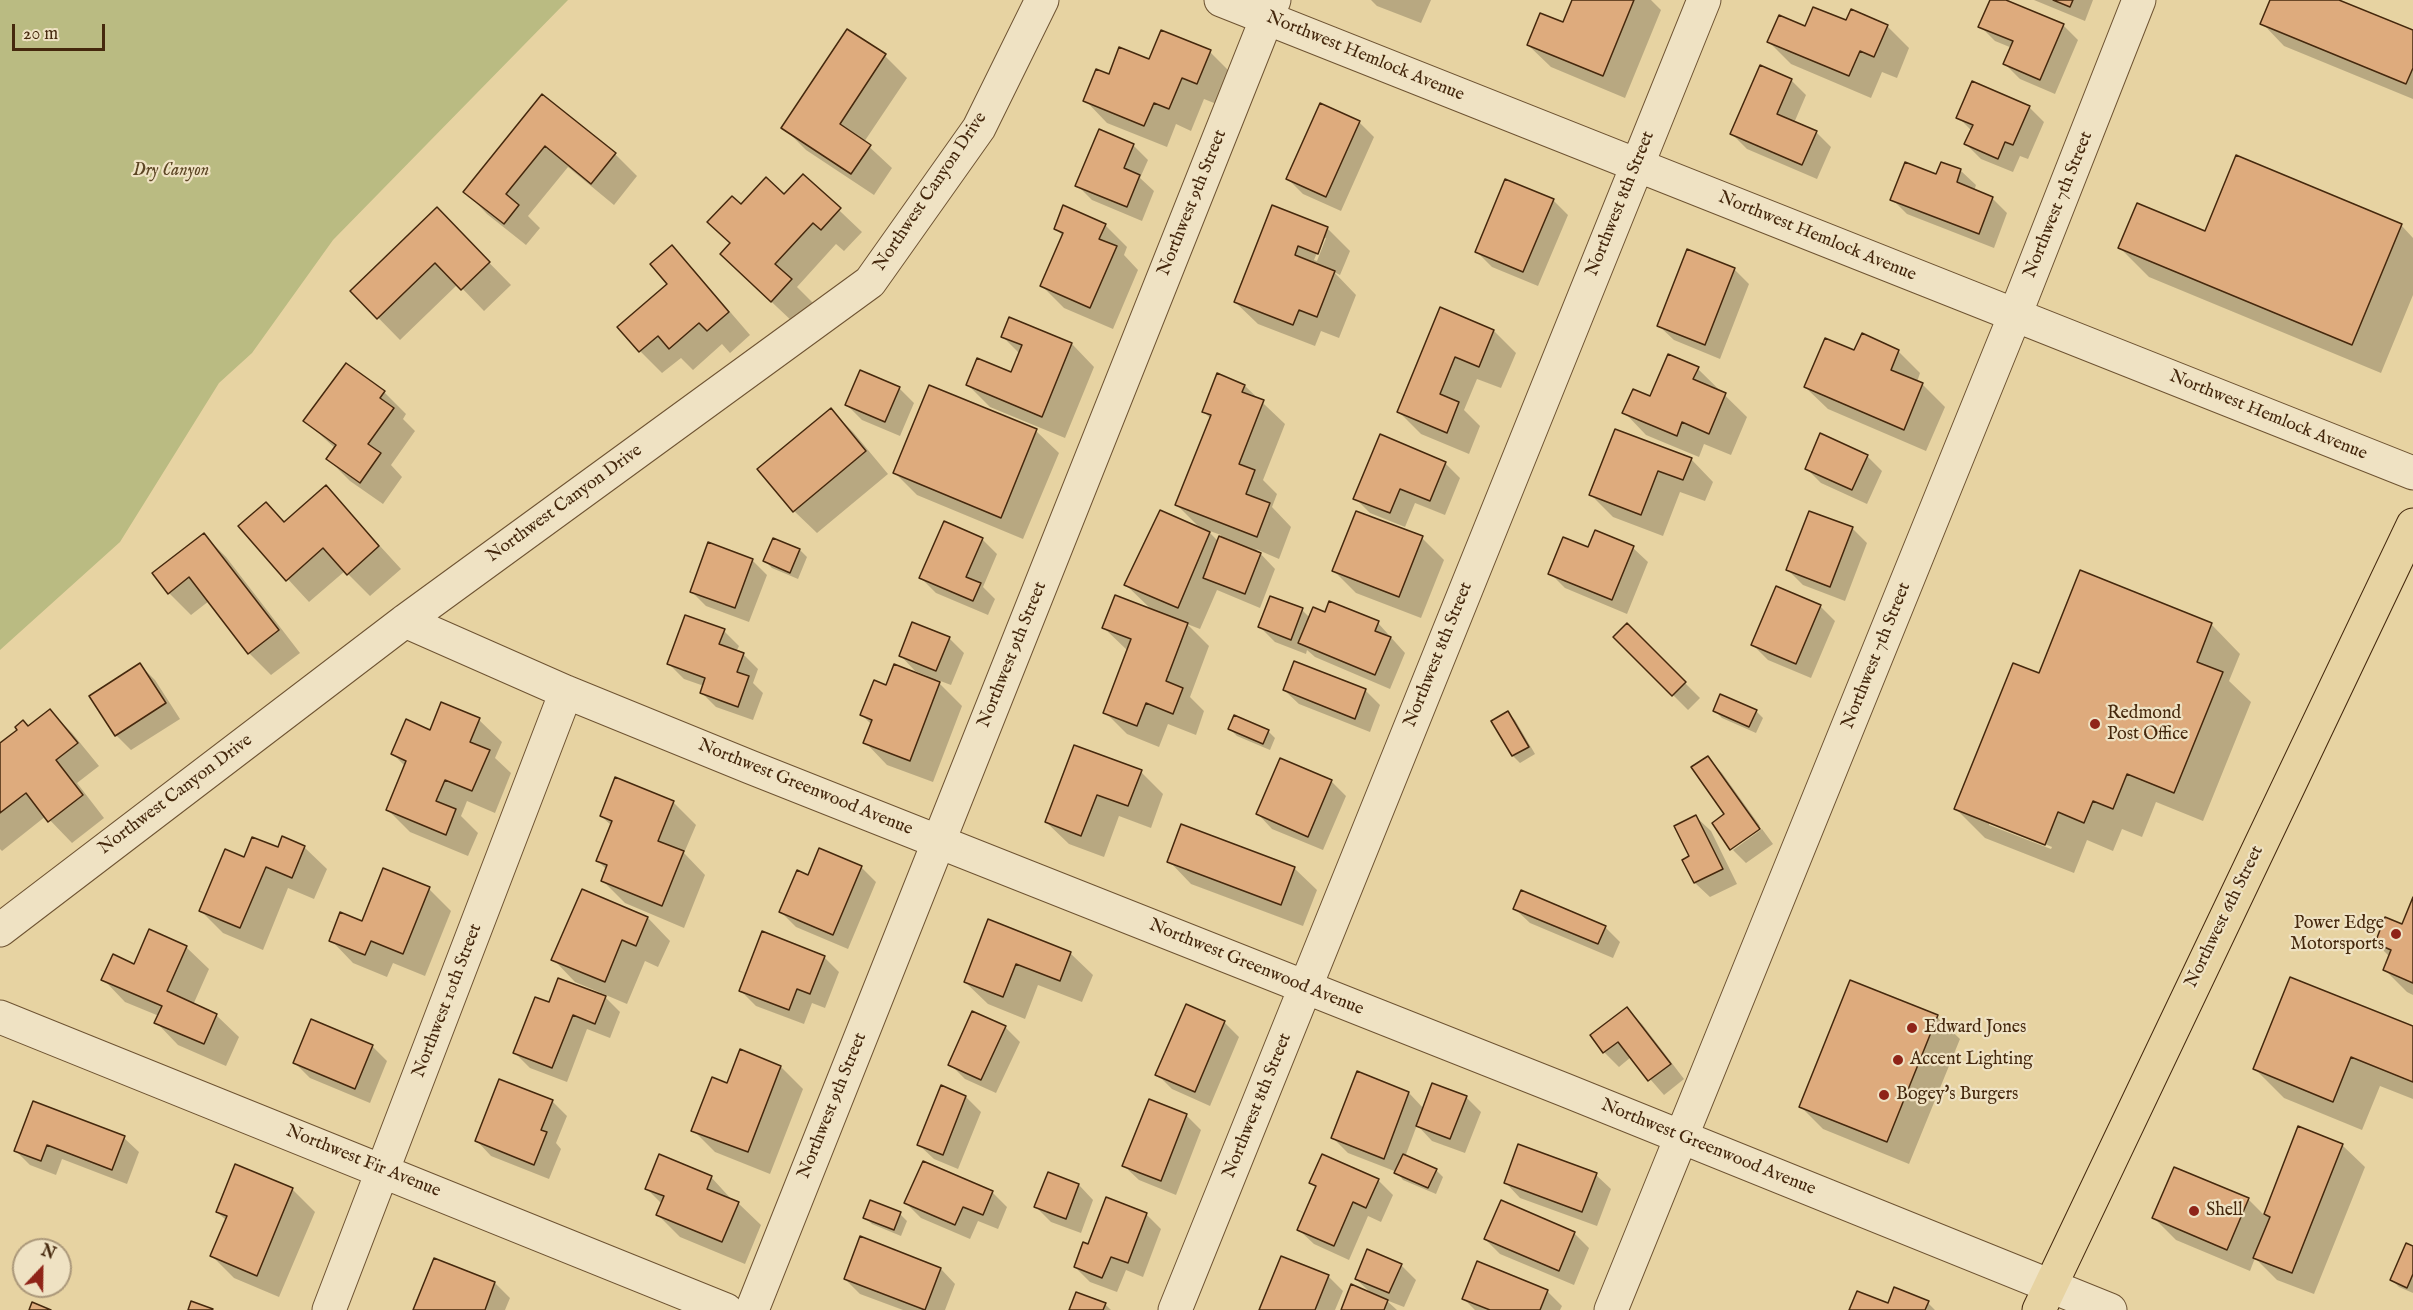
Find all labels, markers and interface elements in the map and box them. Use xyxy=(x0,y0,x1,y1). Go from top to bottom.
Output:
street label: Northwest Hemlock Avenue xyxy=(1263,7,1467,107)
scale bar xyxy=(15,12,108,50)
text: 20 m xyxy=(23,23,58,46)
street label: Northwest Canyon Drive xyxy=(870,108,992,276)
street label: Northwest 9th Street xyxy=(1154,127,1232,279)
street label: Northwest 8th Street xyxy=(1582,128,1660,280)
street label: Northwest 7th Street xyxy=(2020,129,2098,281)
park label: Dry Canyon xyxy=(133,160,209,182)
street label: Northwest Hemlock Avenue xyxy=(1715,187,1919,287)
street label: Northwest Hemlock Avenue xyxy=(2166,366,2370,466)
street label: Northwest Canyon Drive xyxy=(483,440,647,568)
street label: Northwest 9th Street xyxy=(974,579,1052,731)
street label: Northwest 8th Street xyxy=(1400,579,1478,731)
street label: Northwest 7th Street xyxy=(1838,580,1916,732)
place label: Redmond Post Office xyxy=(2107,703,2188,746)
marker: Redmond Post Office xyxy=(2088,717,2102,731)
street label: Northwest Canyon Drive xyxy=(95,730,257,860)
street label: Northwest Greenwood Avenue xyxy=(694,735,916,841)
street label: Northwest 6th Street xyxy=(2181,842,2269,992)
place label: Power Edge Motorsports xyxy=(2290,913,2384,956)
street label: Northwest Greenwood Avenue xyxy=(1145,915,1367,1021)
street label: Northwest 10th Street xyxy=(409,921,487,1081)
marker: Power Edge Motorsports xyxy=(2389,927,2403,941)
place label: Edward Jones xyxy=(1924,1017,2026,1039)
marker: Edward Jones xyxy=(1905,1021,1919,1035)
street label: Northwest 9th Street xyxy=(794,1030,872,1182)
street label: Northwest 8th Street xyxy=(1219,1030,1297,1182)
place label: Accent Lighting xyxy=(1910,1049,2033,1071)
marker: Accent Lighting xyxy=(1891,1053,1905,1067)
place label: Bogey's Burgers xyxy=(1896,1084,2018,1106)
marker: Bogey's Burgers xyxy=(1877,1088,1891,1102)
street label: Northwest Greenwood Avenue xyxy=(1597,1095,1819,1201)
street label: Northwest Fir Avenue xyxy=(282,1121,444,1203)
place label: Shell xyxy=(2206,1200,2243,1222)
marker: Shell xyxy=(2187,1204,2201,1218)
north arrow xyxy=(12,1238,72,1298)
text: N xyxy=(38,1241,58,1265)

